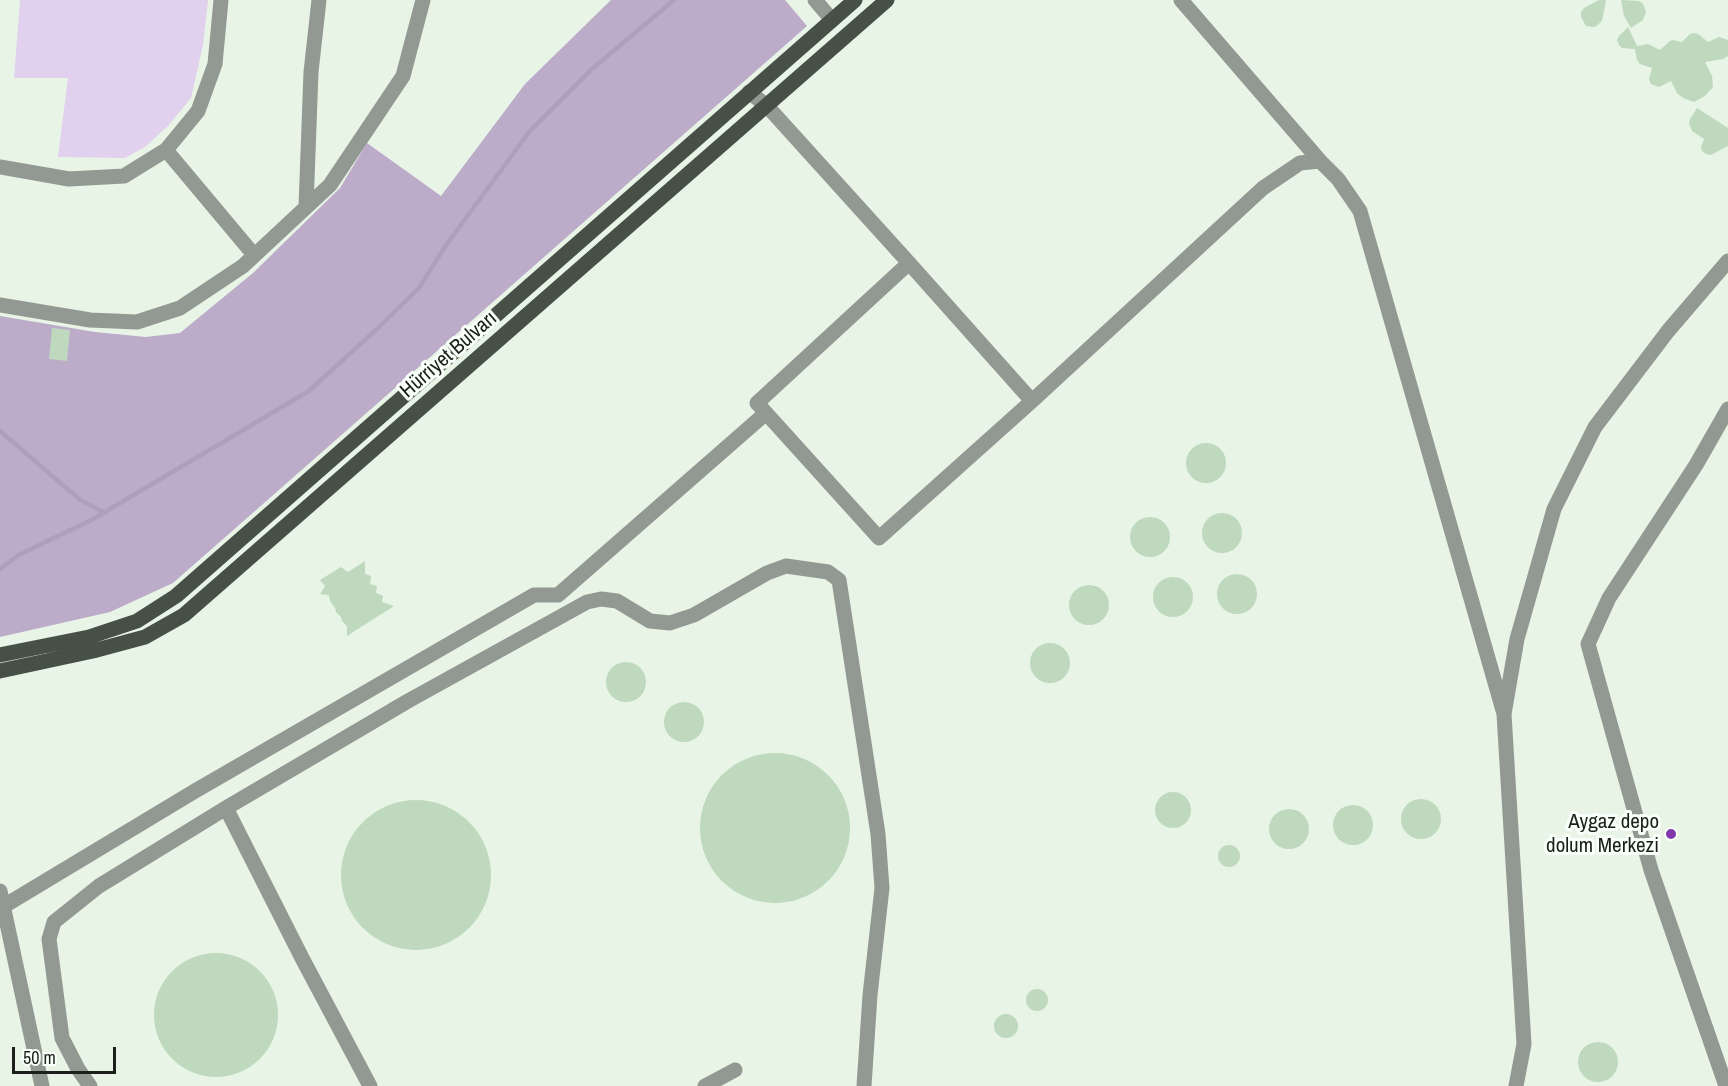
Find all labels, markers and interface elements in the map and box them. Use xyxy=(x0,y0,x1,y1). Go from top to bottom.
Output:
street label: Hürriyet Bulvarı xyxy=(396,306,502,404)
place label: Aygaz depo dolum Merkezi xyxy=(1546,809,1659,859)
marker: Aygaz depo dolum Merkezi xyxy=(1664,827,1678,841)
scale bar xyxy=(15,1035,118,1073)
text: 50 m xyxy=(23,1045,56,1070)

